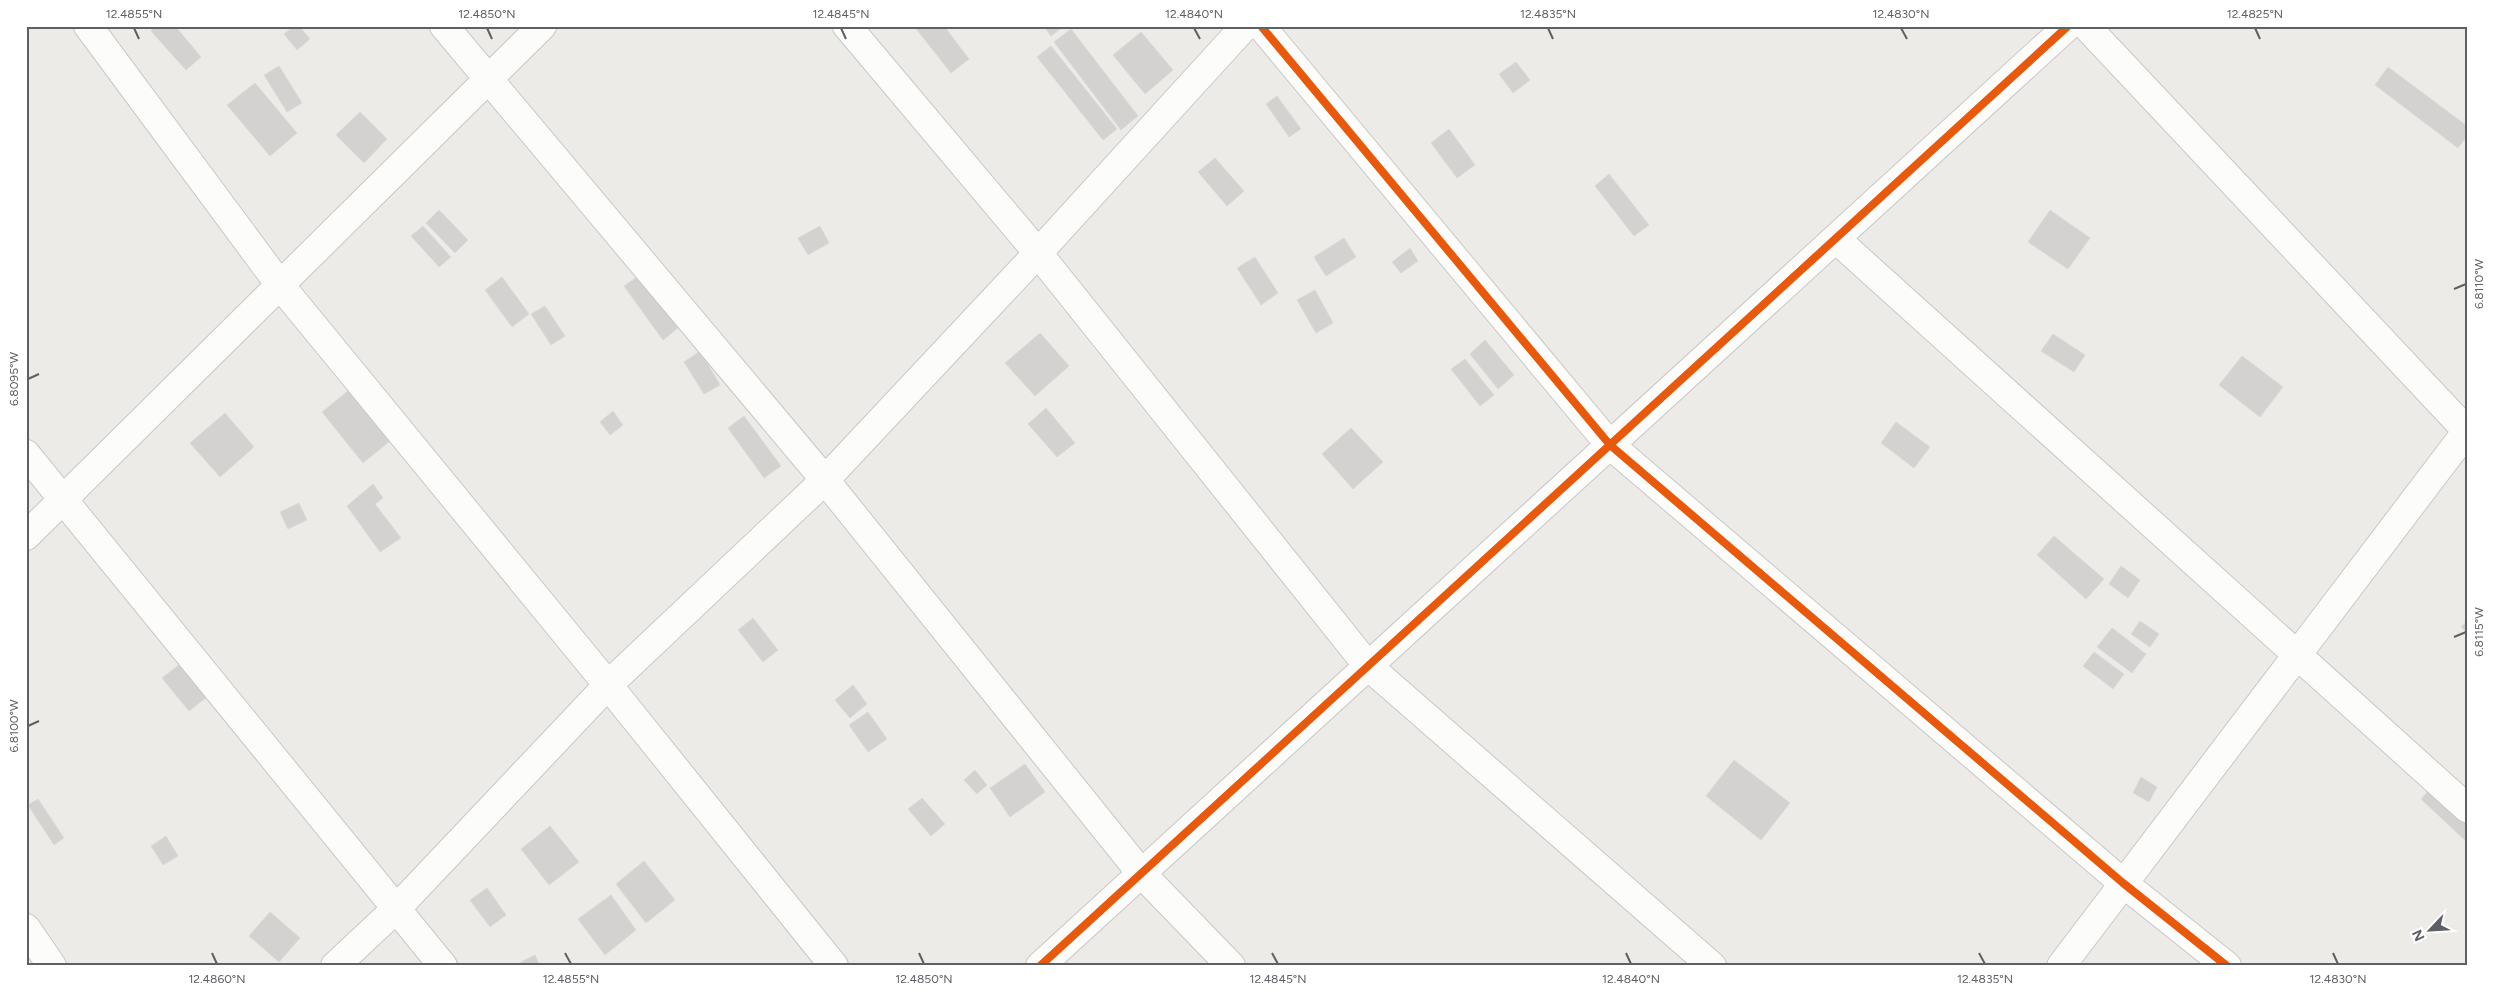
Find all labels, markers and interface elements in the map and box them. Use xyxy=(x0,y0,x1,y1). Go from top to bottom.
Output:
text: 12.4855°N xyxy=(106,7,162,21)
text: 12.4850°N xyxy=(458,7,516,21)
text: 12.4845°N xyxy=(812,7,870,21)
text: 12.4840°N xyxy=(1165,7,1223,21)
text: 12.4835°N xyxy=(1520,7,1576,21)
text: 12.4830°N xyxy=(1873,7,1929,21)
text: 12.4825°N xyxy=(2227,7,2283,21)
text: 6.8110°W xyxy=(2472,258,2486,309)
text: 6.8095°W xyxy=(7,352,21,406)
text: 6.8115°W xyxy=(2472,607,2486,657)
text: 6.8100°W xyxy=(7,699,21,752)
north arrow xyxy=(2406,904,2456,954)
text: N xyxy=(2409,927,2429,944)
text: 12.4860°N xyxy=(188,972,246,986)
text: 12.4855°N xyxy=(543,972,599,986)
text: 12.4850°N xyxy=(895,972,953,986)
text: 12.4845°N xyxy=(1249,972,1307,986)
text: 12.4840°N xyxy=(1602,972,1660,986)
text: 12.4835°N xyxy=(1957,972,2013,986)
text: 12.4830°N xyxy=(2310,972,2366,986)

